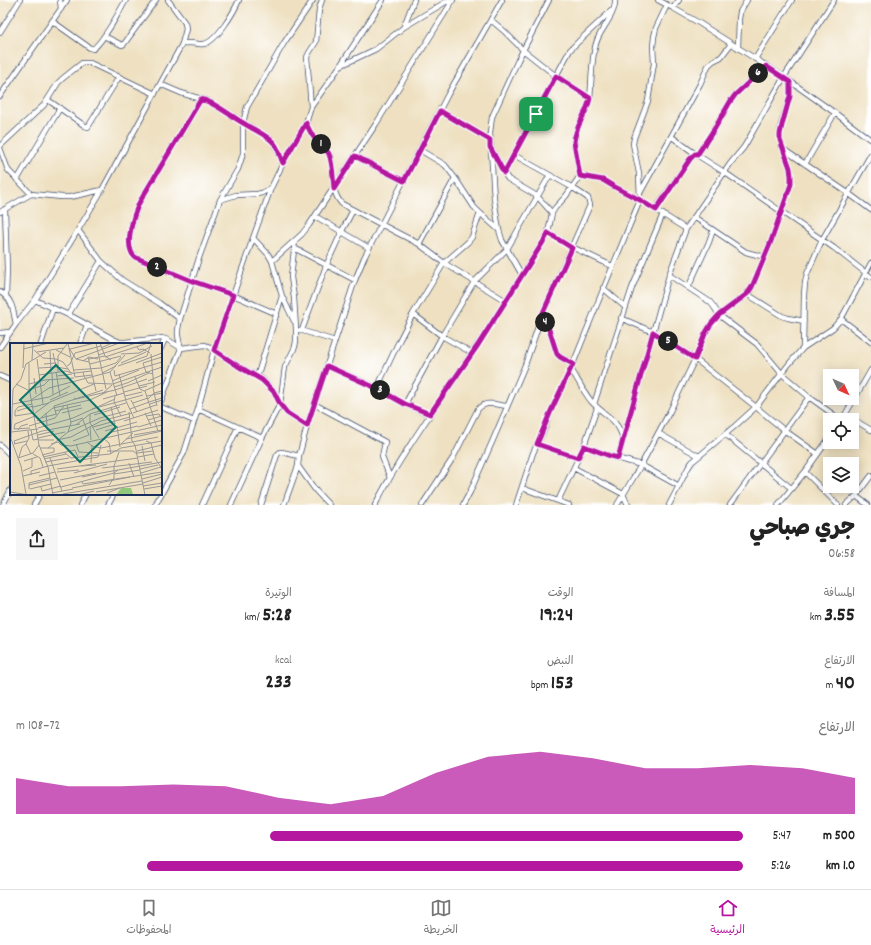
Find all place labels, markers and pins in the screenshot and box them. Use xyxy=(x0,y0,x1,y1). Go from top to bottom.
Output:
pin: 6 xyxy=(748,63,768,83)
pin xyxy=(519,97,553,131)
pin: 1 xyxy=(311,134,331,154)
pin: 2 xyxy=(147,257,167,277)
pin: 4 xyxy=(535,312,555,332)
pin: 5 xyxy=(658,331,678,351)
pin: 3 xyxy=(370,380,390,400)

